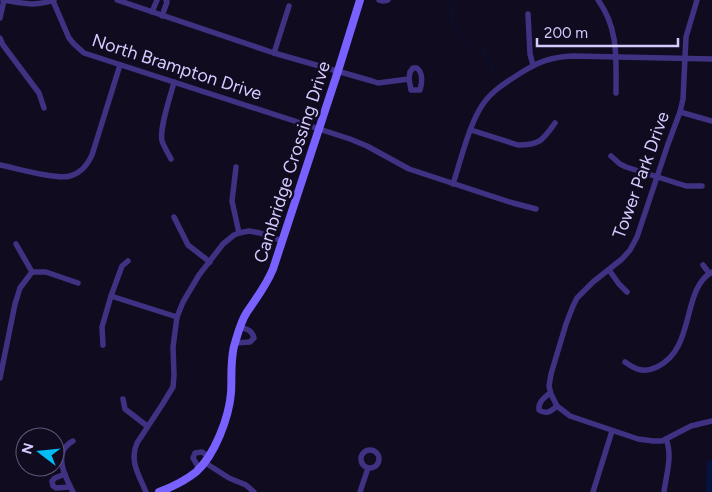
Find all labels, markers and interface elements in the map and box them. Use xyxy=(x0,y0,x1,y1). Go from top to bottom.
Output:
scale bar xyxy=(537,15,678,47)
text: 200 m xyxy=(544,24,588,42)
street label: North Brampton Drive xyxy=(89,29,265,105)
street label: Cambridge Crossing Drive xyxy=(249,58,335,266)
street label: Tower Park Drive xyxy=(608,108,674,242)
north arrow xyxy=(15,427,65,477)
text: N xyxy=(18,441,38,456)

